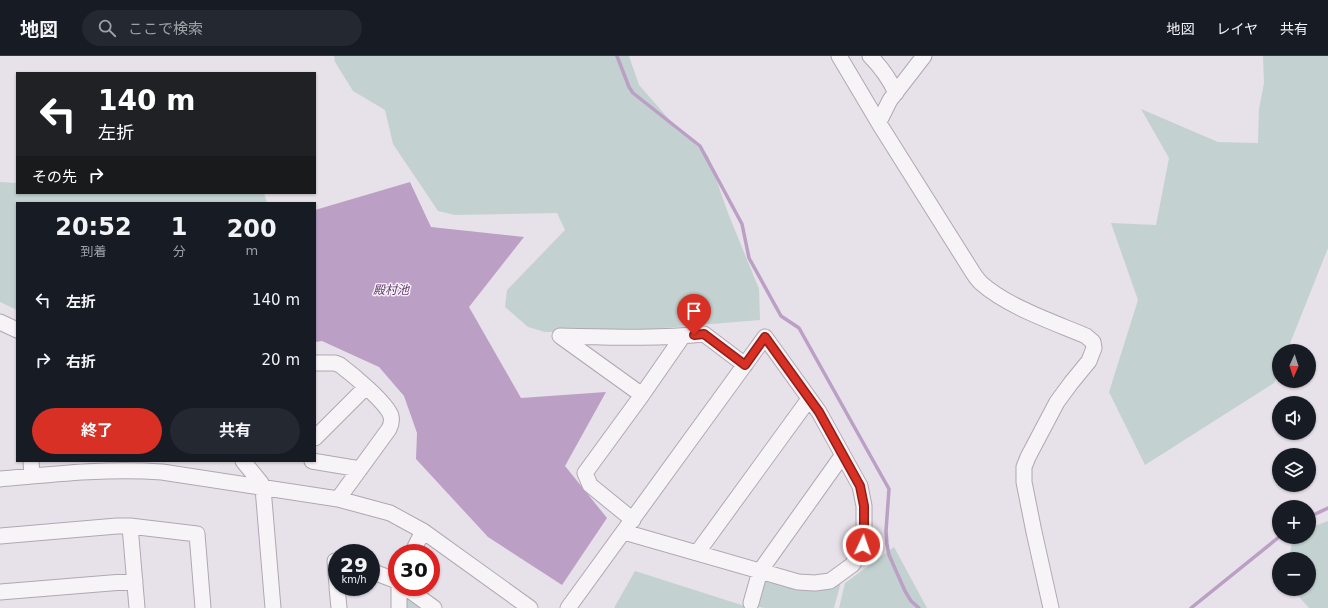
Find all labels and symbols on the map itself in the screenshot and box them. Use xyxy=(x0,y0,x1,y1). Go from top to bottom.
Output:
water label: 殿村池 xyxy=(373,283,410,297)
pin xyxy=(677,294,711,335)
north arrow xyxy=(1272,344,1316,388)
position arrow xyxy=(842,524,884,566)
speed limit sign: 30 xyxy=(388,544,440,596)

